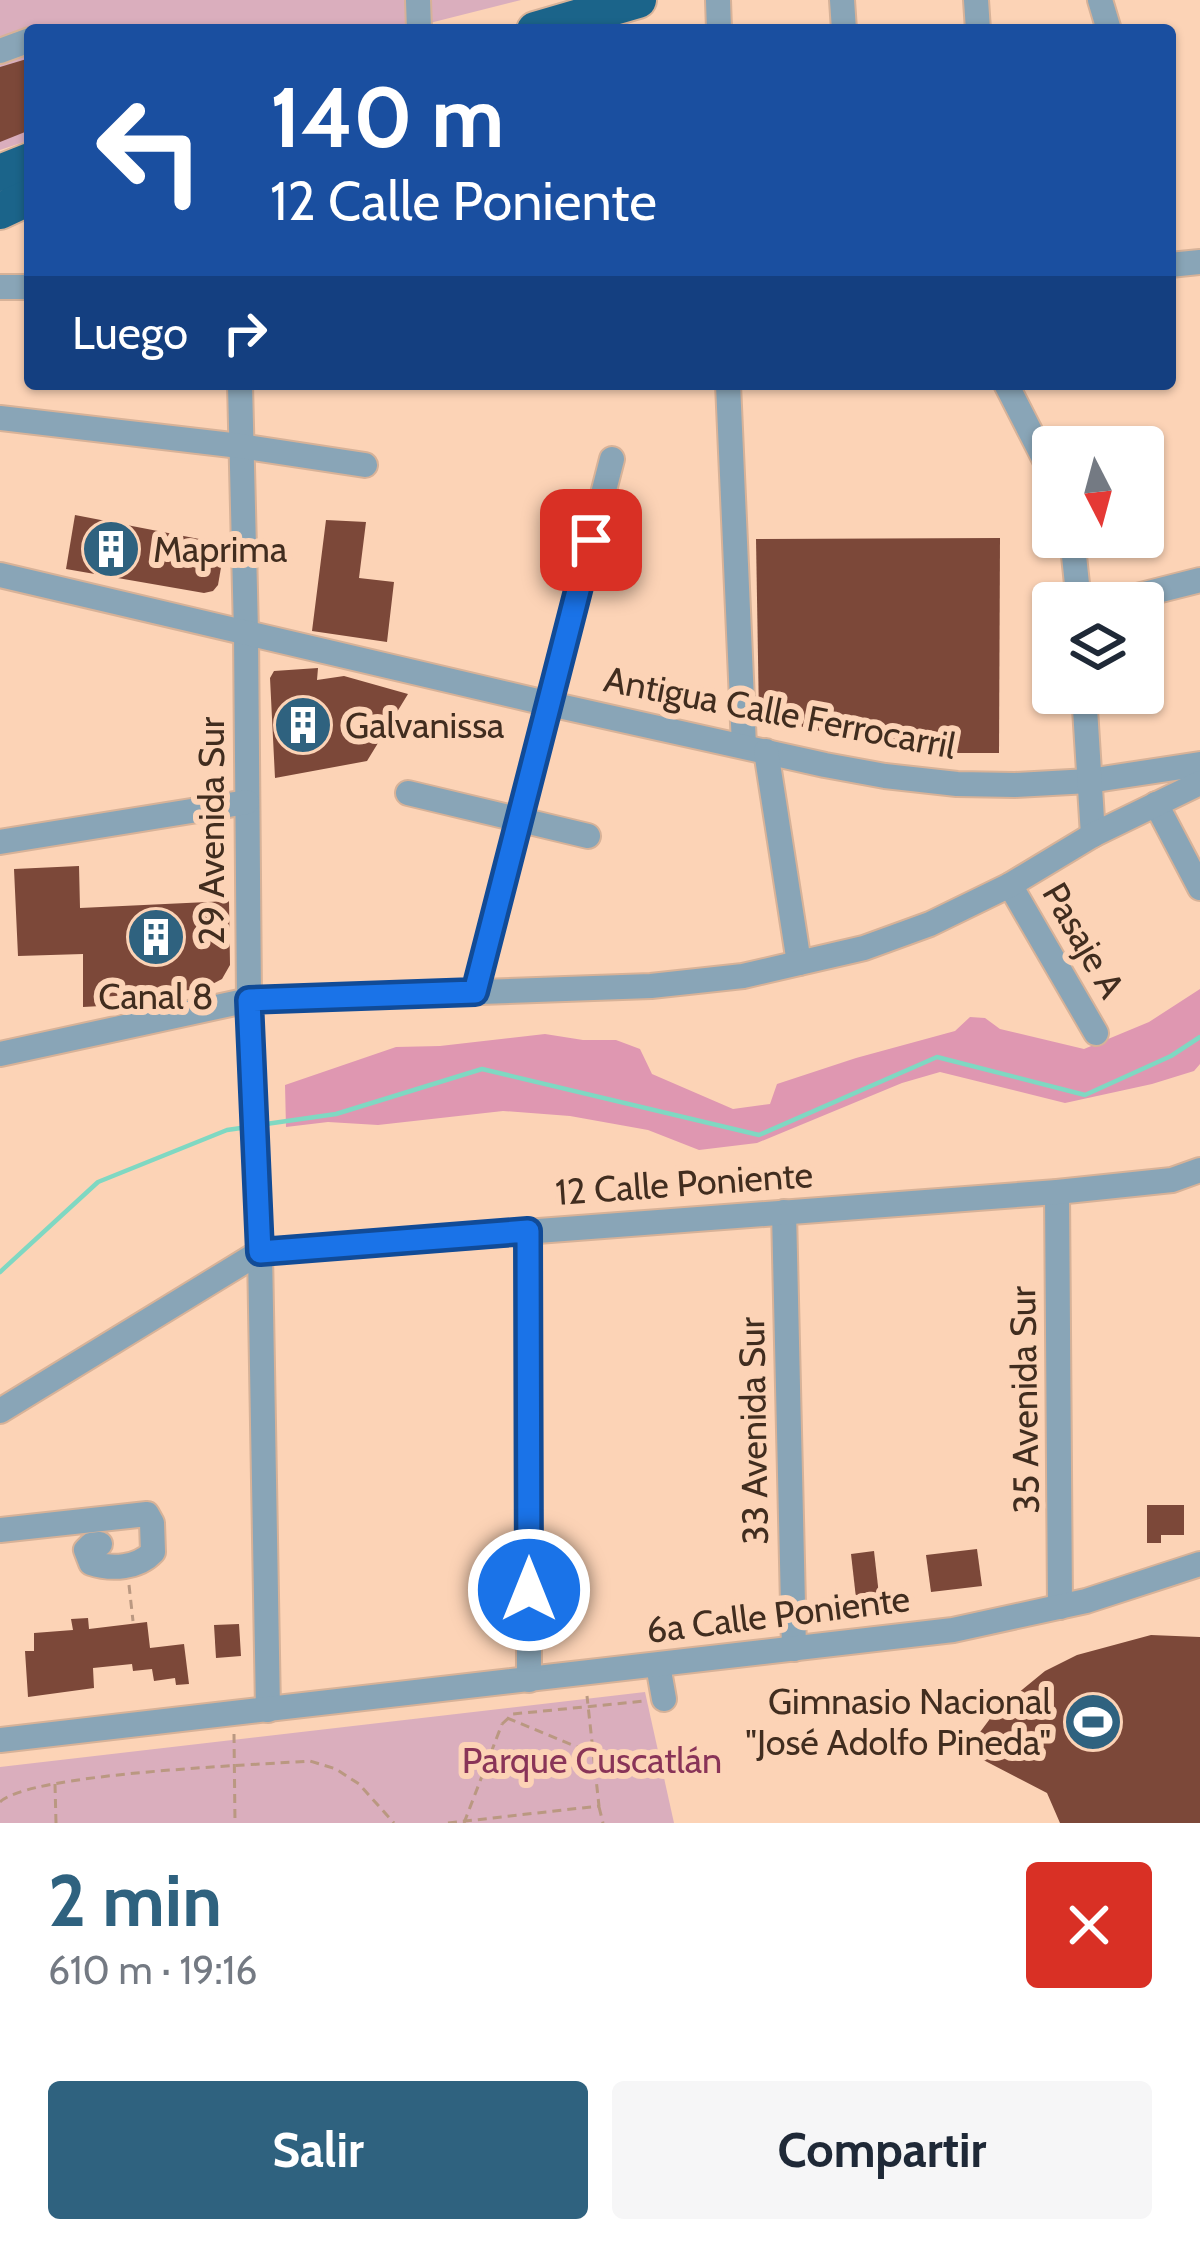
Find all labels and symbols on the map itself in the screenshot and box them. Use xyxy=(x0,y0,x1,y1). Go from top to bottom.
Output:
north arrow xyxy=(1032,426,1164,558)
pin xyxy=(540,489,642,591)
building icon: Maprima xyxy=(80,518,142,580)
place label: Maprima xyxy=(153,527,287,571)
street label: Antigua Calle Ferrocarril xyxy=(601,656,960,768)
building icon: Galvanissa xyxy=(272,694,334,756)
place label: Galvanissa xyxy=(345,703,504,747)
street label: 29 Avenida Sur xyxy=(189,716,233,945)
street label: Pasaje A xyxy=(1033,874,1135,1006)
building icon: Canal 8 xyxy=(125,906,187,968)
place label: Canal 8 xyxy=(98,974,214,1018)
street label: 12 Calle Poniente xyxy=(554,1152,814,1214)
street label: 35 Avenida Sur xyxy=(1000,1285,1048,1514)
street label: 33 Avenida Sur xyxy=(729,1316,777,1545)
position arrow xyxy=(466,1527,592,1653)
street label: 6a Calle Poniente xyxy=(644,1576,912,1652)
place label: Gimnasio Nacional "José Adolfo Pineda" xyxy=(745,1679,1051,1764)
sports icon: Gimnasio Nacional "José Adolfo Pineda" xyxy=(1062,1691,1124,1753)
park label: Parque Cuscatlán xyxy=(462,1738,722,1782)

